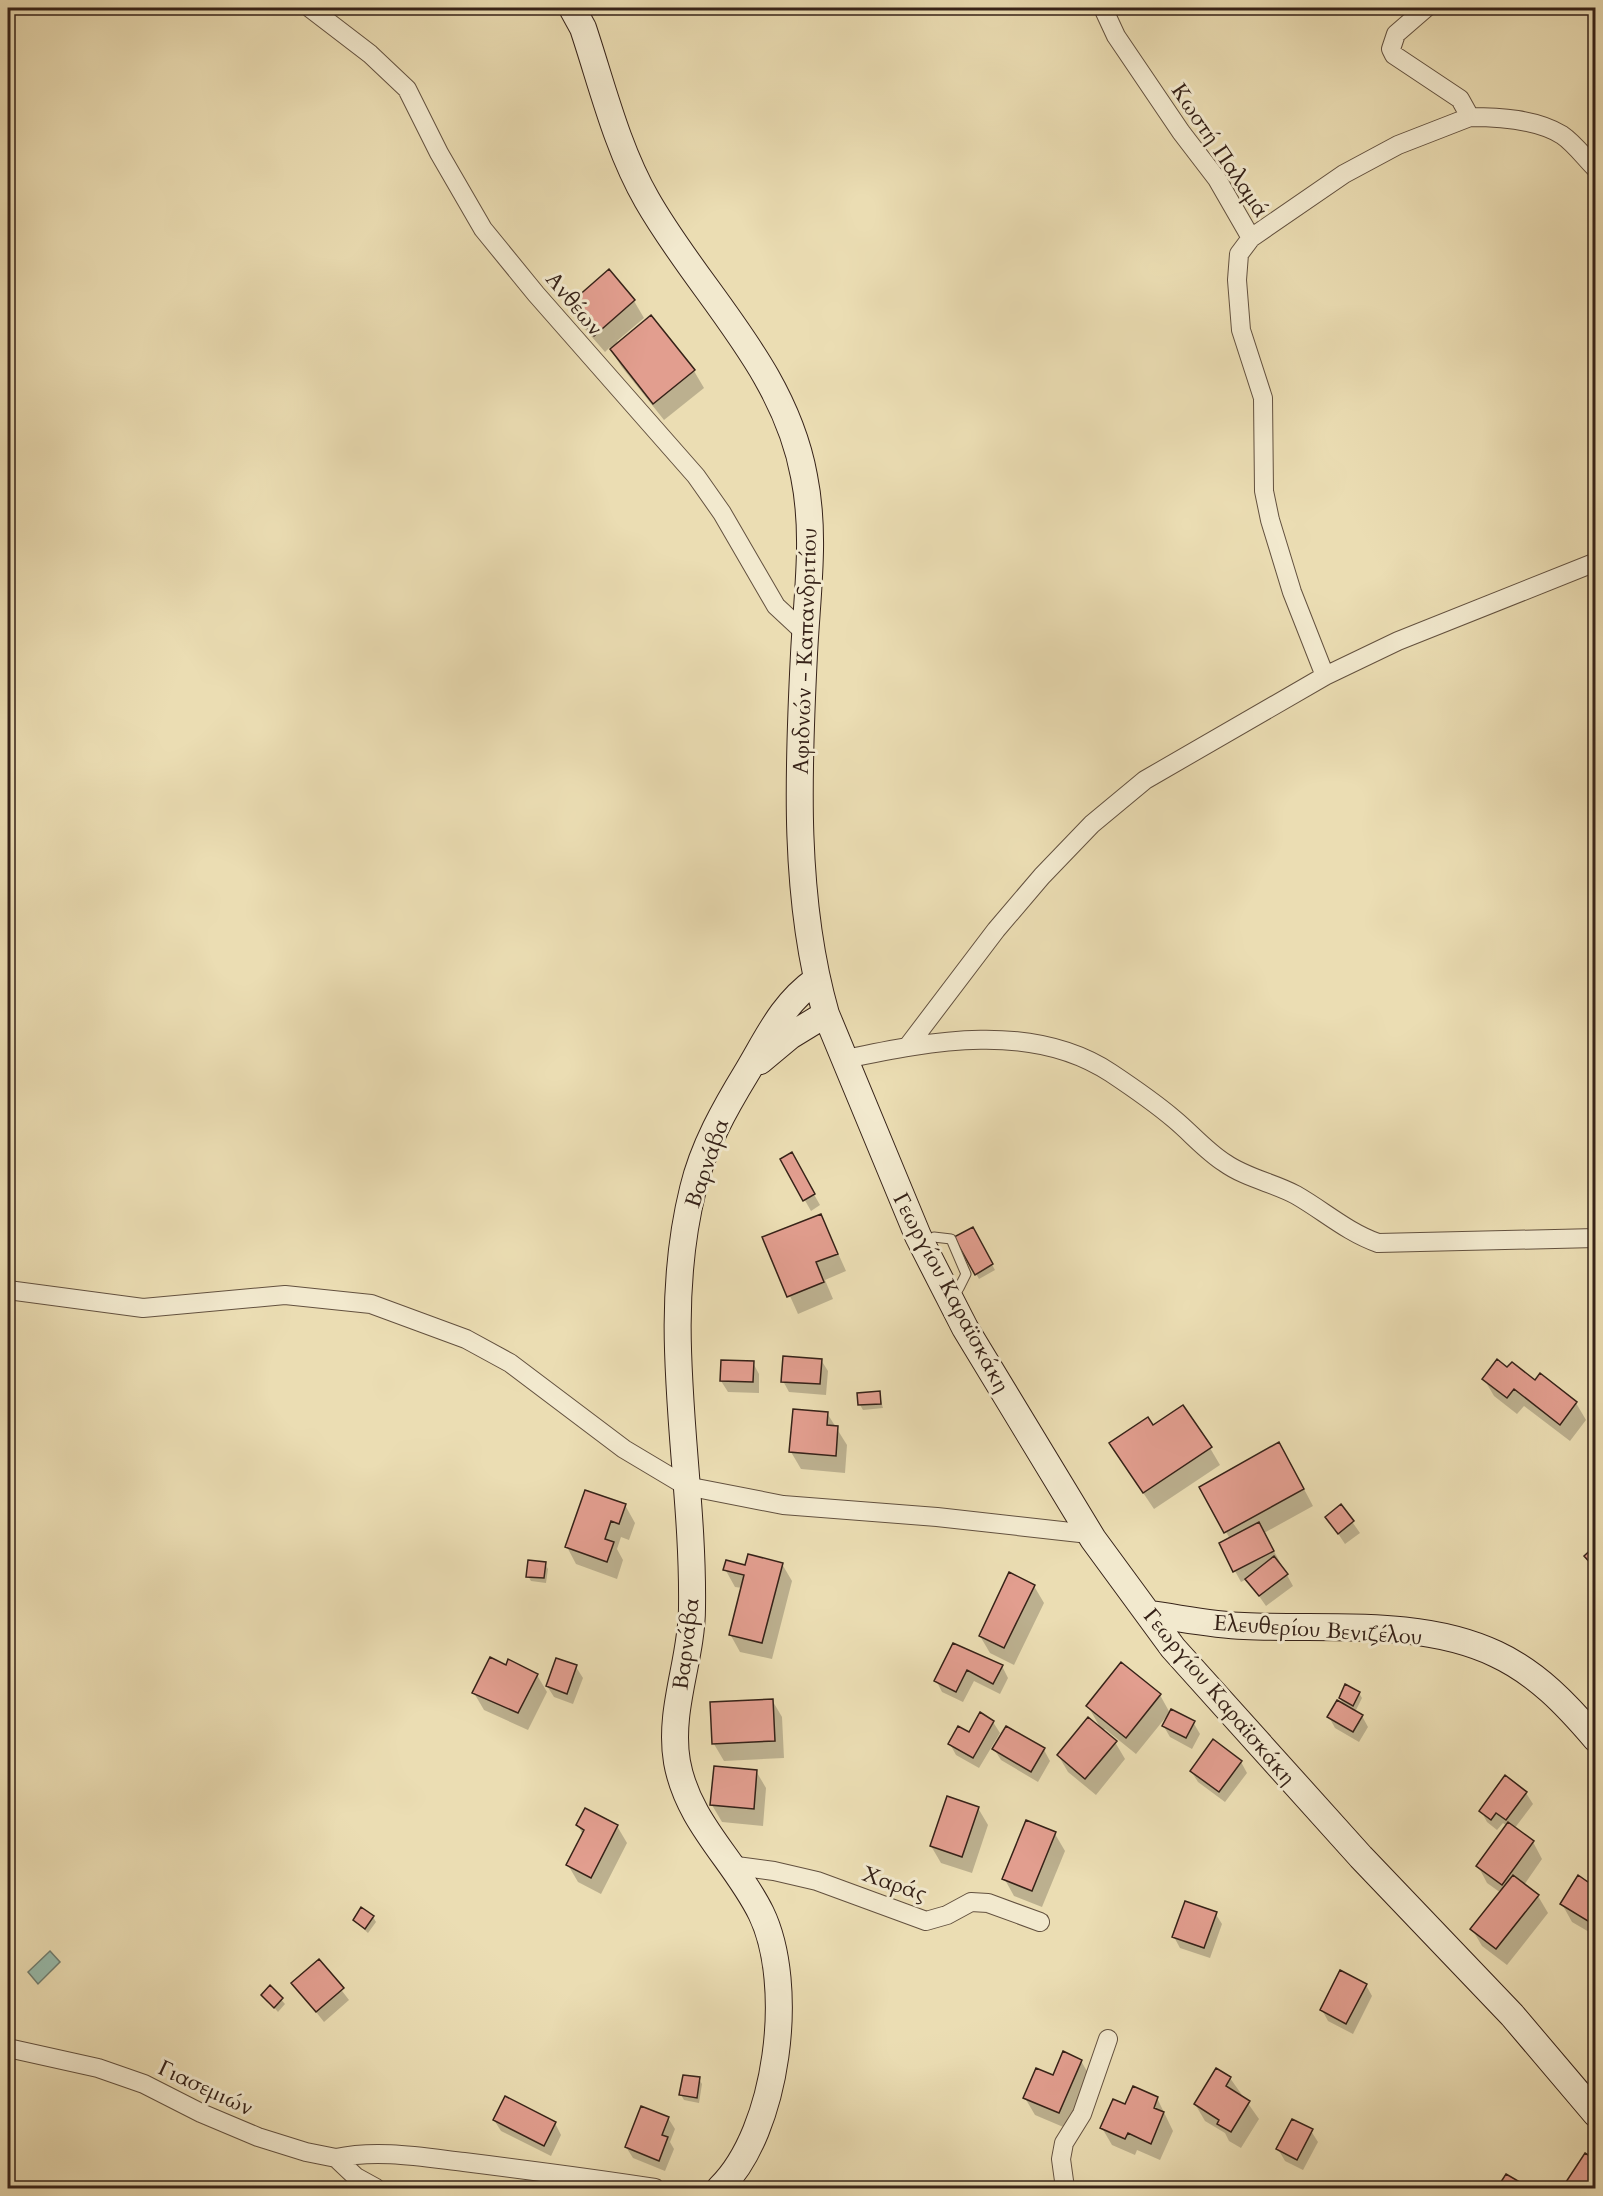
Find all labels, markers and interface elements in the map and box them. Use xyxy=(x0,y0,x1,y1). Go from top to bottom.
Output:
street label: Κωστή Παλαμά xyxy=(1164,77,1276,224)
street label: Ανθέων xyxy=(539,265,610,342)
street label: Αφιδνών - Καπανδριτίου xyxy=(786,527,824,775)
street label: Βαρνάβα xyxy=(678,1115,736,1212)
street label: Γεωργίου Καραϊσκάκη xyxy=(886,1187,1017,1398)
street label: Βαρνάβα xyxy=(666,1597,706,1692)
street label: Γεωργίου Καραϊσκάκη xyxy=(1136,1602,1302,1791)
street label: Ελευθερίου Βενιζέλου xyxy=(1213,1608,1423,1652)
street label: Χαράς xyxy=(858,1859,931,1909)
street label: Γιασεμιών xyxy=(153,2053,258,2123)

